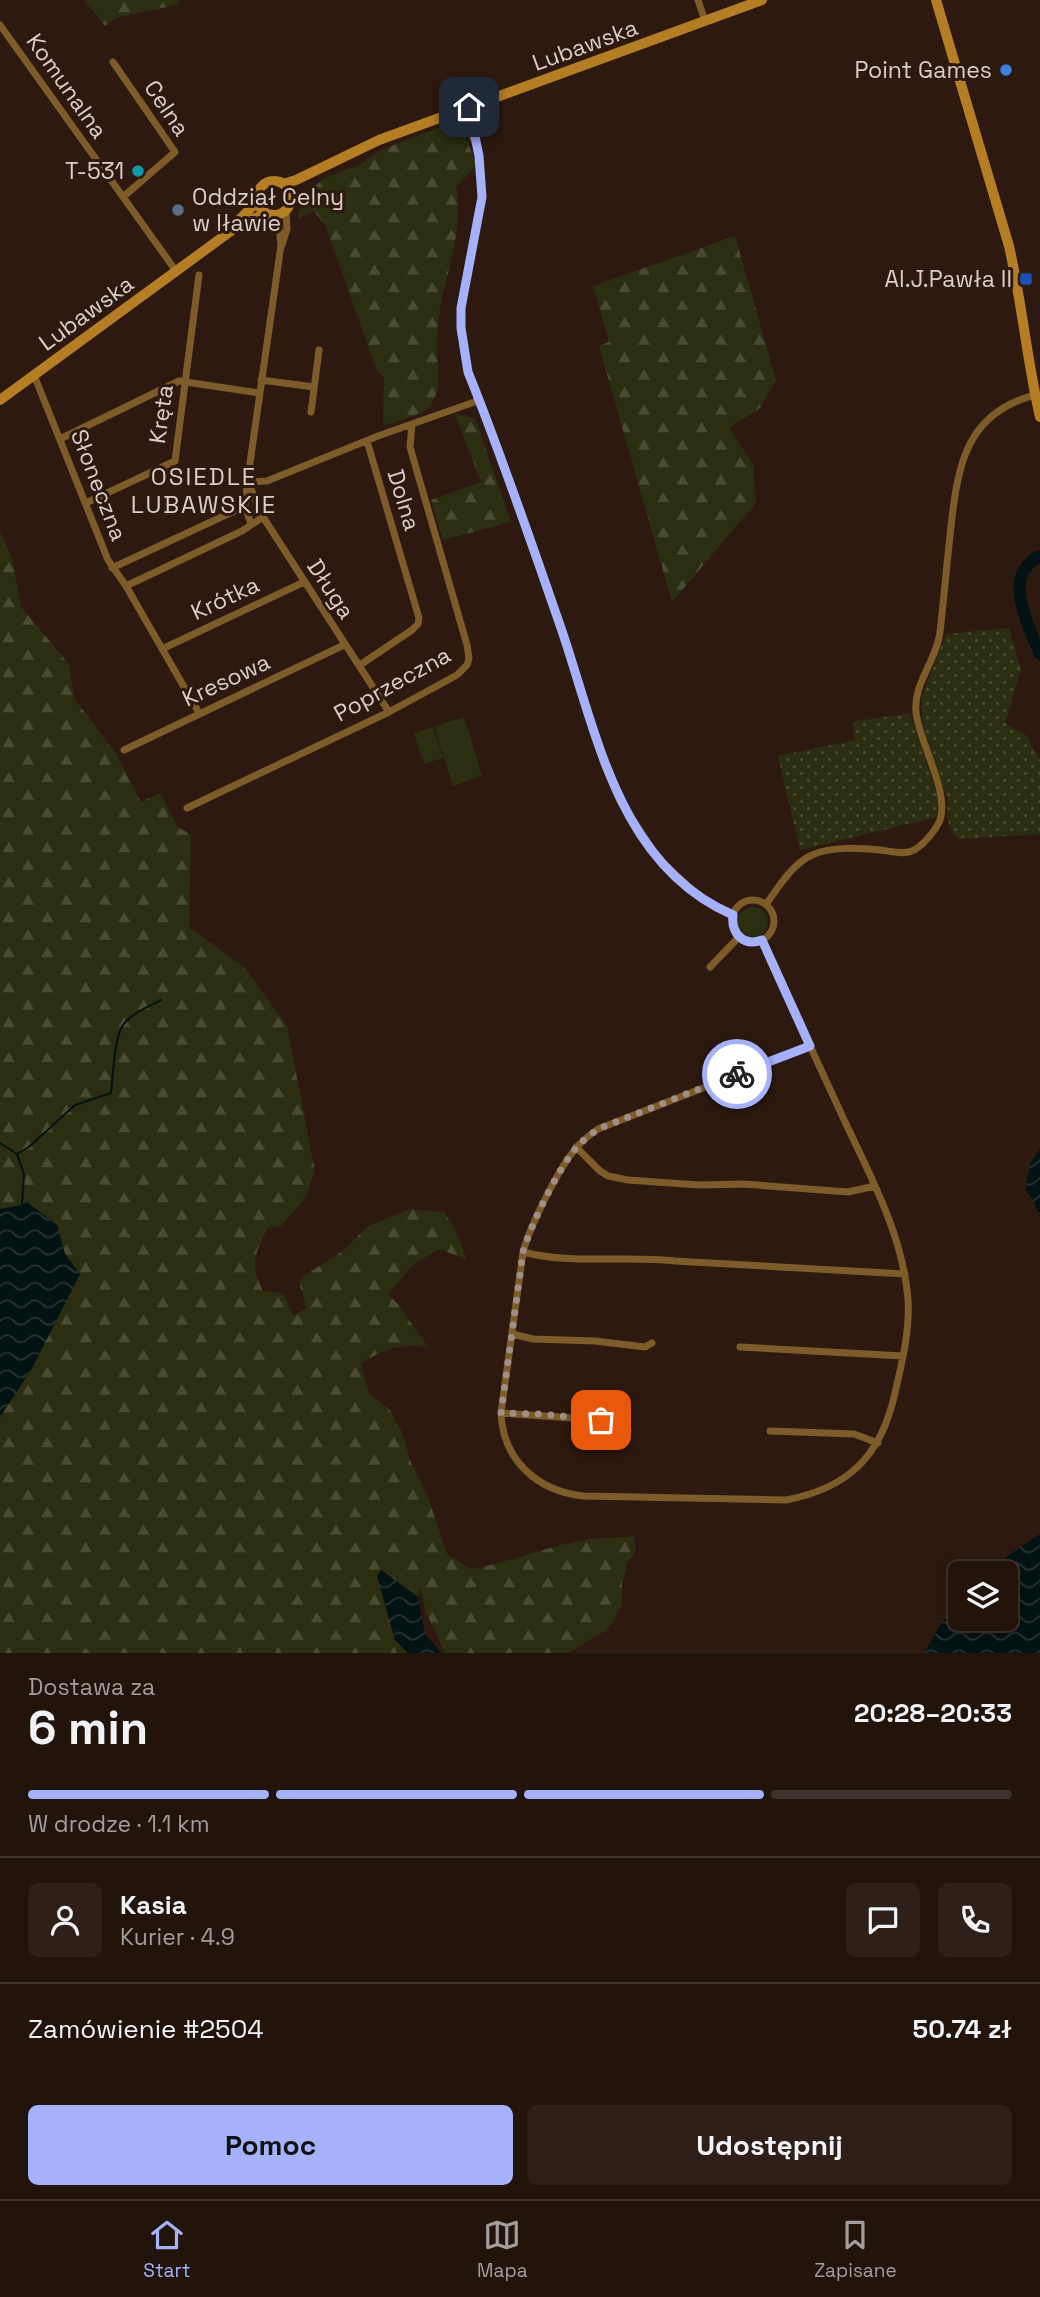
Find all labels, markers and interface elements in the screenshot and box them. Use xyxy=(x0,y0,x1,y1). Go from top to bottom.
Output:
street label: Lubawska xyxy=(528,12,642,78)
street label: Komunalna xyxy=(20,28,114,144)
place label: Point Games xyxy=(855,55,992,85)
marker: Point Games xyxy=(998,62,1014,78)
street label: Celna xyxy=(137,74,197,142)
pin xyxy=(439,77,499,137)
icon: home xyxy=(450,88,488,126)
place label: T-531 xyxy=(65,156,124,186)
marker: T-531 xyxy=(130,163,146,179)
place label: Oddział Celny w Iławie xyxy=(192,182,344,238)
marker: Oddział Celny w Iławie xyxy=(170,202,186,218)
place label: Al.J.Pawła II xyxy=(885,264,1012,294)
street label: Lubawska xyxy=(33,268,139,358)
marker: Al.J.Pawła II xyxy=(1018,271,1034,287)
street label: Kręta xyxy=(142,383,180,445)
street label: Słoneczna xyxy=(64,425,134,545)
district label: OSIEDLE LUBAWSKIE xyxy=(131,461,277,520)
street label: Dolna xyxy=(381,466,427,534)
street label: Długa xyxy=(300,553,362,625)
street label: Krótka xyxy=(186,569,264,627)
street label: Poprzeczna xyxy=(328,640,456,728)
street label: Kresowa xyxy=(177,647,275,713)
courier xyxy=(702,1039,772,1109)
icon: bike xyxy=(718,1055,756,1093)
pin xyxy=(571,1390,631,1450)
icon: bag xyxy=(582,1401,620,1439)
map controls xyxy=(948,1561,1018,1631)
button: layers xyxy=(948,1561,1018,1631)
text: Dostawa za xyxy=(28,1672,155,1702)
text: 20:28–20:33 xyxy=(854,1696,1012,1730)
text: 6 min xyxy=(28,1699,148,1757)
text: W drodze · 1.1 km xyxy=(28,1809,209,1839)
button: person xyxy=(28,1883,102,1957)
button: chat xyxy=(846,1883,920,1957)
button: phone xyxy=(938,1883,1012,1957)
text: Kasia xyxy=(120,1888,187,1922)
text: Kurier · 4.9 xyxy=(120,1922,235,1952)
text: Zamówienie #2504 xyxy=(28,2012,264,2046)
text: 50.74 zł xyxy=(913,2012,1012,2046)
button: Pomoc xyxy=(28,2105,513,2185)
button: Udostępnij xyxy=(527,2105,1012,2185)
tab: Start xyxy=(143,2216,190,2283)
tab: Mapa xyxy=(477,2216,528,2283)
tab: Zapisane xyxy=(814,2216,897,2283)

